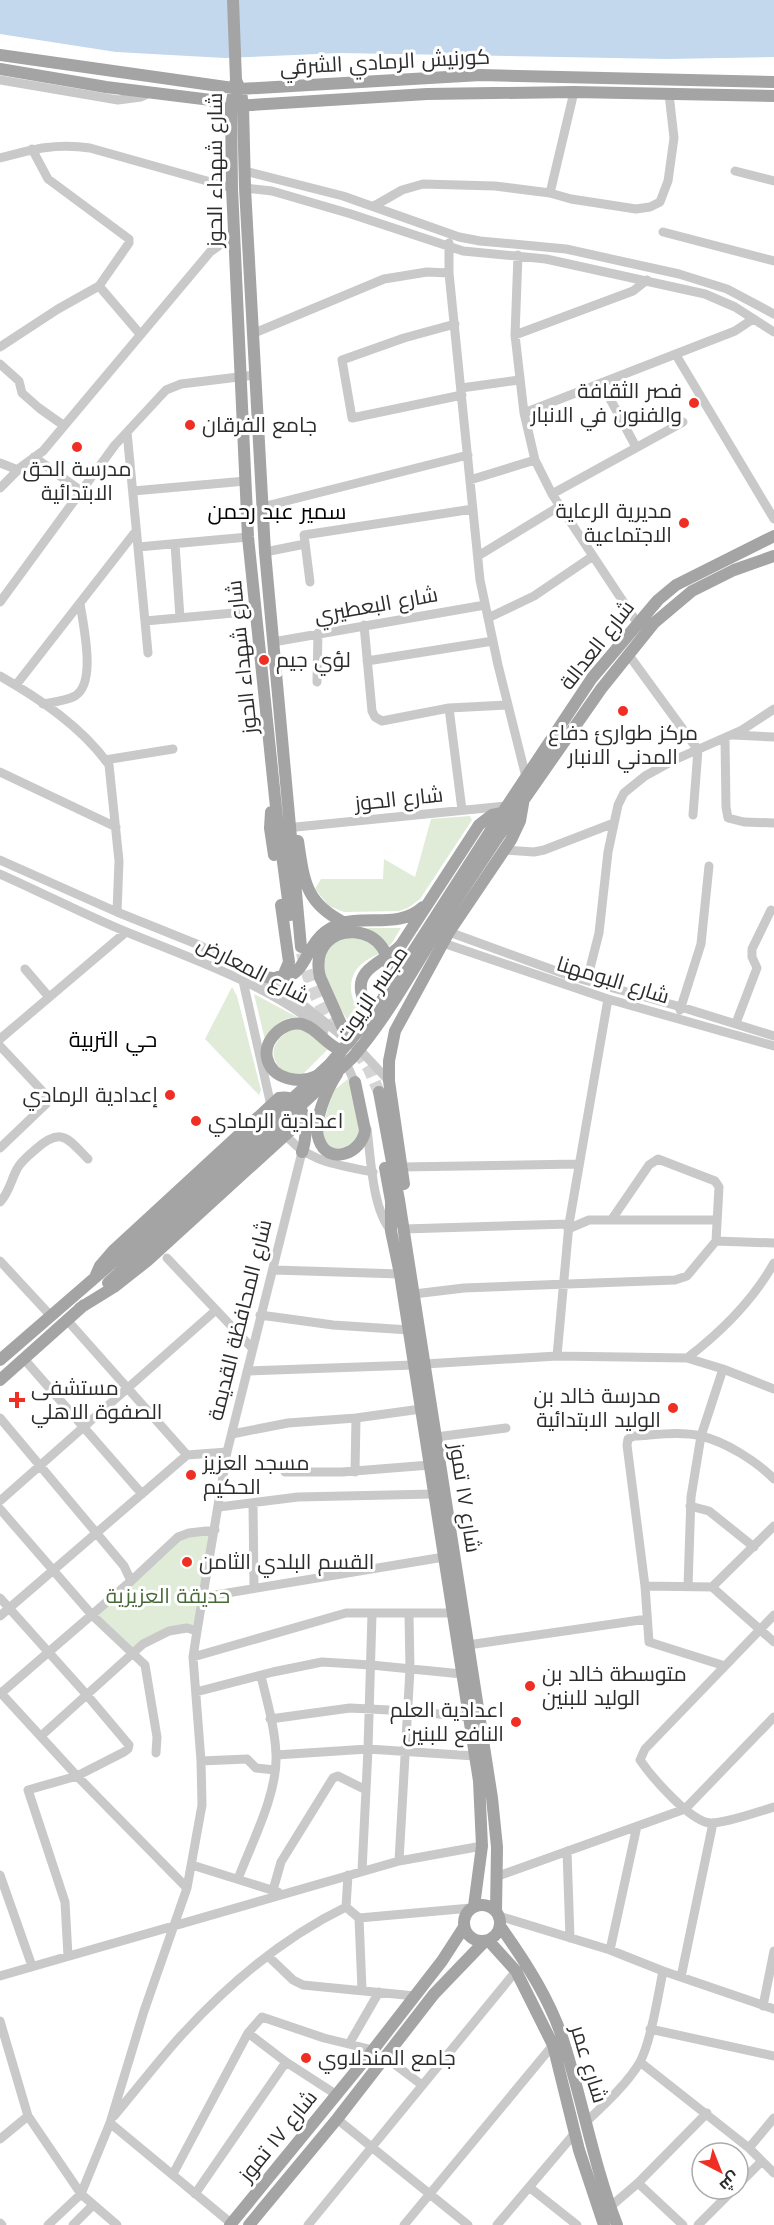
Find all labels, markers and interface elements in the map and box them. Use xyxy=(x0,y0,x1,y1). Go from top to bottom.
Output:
street label: كورنيش الرمادي الشرقي xyxy=(279,42,491,83)
street label: شارع شهداء الحوز xyxy=(200,93,230,248)
place label: فصر الثقافة والفنون في الانبار xyxy=(530,376,682,431)
marker: فصر الثقافة والفنون في الانبار xyxy=(687,396,701,410)
place label: جامع الفرقان xyxy=(202,410,317,440)
marker: جامع الفرقان xyxy=(183,418,197,432)
marker: مدرسة الحق الابتدائية xyxy=(70,440,84,454)
place label: مدرسة الحق الابتدائية xyxy=(23,454,131,508)
district label: سمير عبد رحمن xyxy=(208,495,346,527)
place label: مديرية الرعاية الاجتماعية xyxy=(556,496,672,550)
marker: مديرية الرعاية الاجتماعية xyxy=(677,516,691,530)
street label: شارع شهداء الحوز xyxy=(219,579,265,736)
street label: شارع البعطيري xyxy=(312,579,440,632)
street label: شارع العدالة xyxy=(552,594,642,696)
place label: لؤي جيم xyxy=(276,645,351,676)
marker: لؤي جيم xyxy=(257,653,271,667)
marker: مركز طوارئ دفاع المدني الانبار xyxy=(616,704,630,718)
place label: مركز طوارئ دفاع المدني الانبار xyxy=(548,718,698,773)
street label: شارع الحوز xyxy=(352,779,445,819)
street label: شارع المعارض xyxy=(192,929,314,1011)
street label: مجسر الزيوت xyxy=(329,940,415,1048)
street label: شارع البومهنا xyxy=(553,949,673,1011)
district label: حي التربية xyxy=(69,1023,157,1056)
place label: إعدادية الرمادي xyxy=(22,1080,158,1111)
marker: إعدادية الرمادي xyxy=(163,1088,177,1102)
place label: اعدادية الرمادي xyxy=(208,1106,344,1137)
marker: اعدادية الرمادي xyxy=(189,1114,203,1128)
street label: شارع المحافظة القديمة xyxy=(200,1216,280,1424)
place label: مستشفى الصفوة الاهلي xyxy=(31,1373,162,1428)
place label: مدرسة خالد بن الوليد الابتدائية xyxy=(534,1381,661,1435)
marker: مستشفى الصفوة الاهلي xyxy=(8,1391,26,1409)
marker: مدرسة خالد بن الوليد الابتدائية xyxy=(666,1401,680,1415)
street label: شارع ١٧ تموز xyxy=(441,1440,488,1555)
place label: مسجد العزيز الحكيم xyxy=(202,1448,309,1502)
marker: مسجد العزيز الحكيم xyxy=(184,1468,198,1482)
place label: القسم البلدي الثامن xyxy=(199,1547,374,1578)
marker: القسم البلدي الثامن xyxy=(180,1555,194,1569)
park label: حديقة العزيزية xyxy=(106,1581,230,1611)
place label: متوسطة خالد بن الوليد للبنين xyxy=(542,1659,687,1713)
marker: متوسطة خالد بن الوليد للبنين xyxy=(523,1679,537,1693)
place label: اعدادية العلم النافع للبنين xyxy=(390,1695,504,1749)
marker: اعدادية العلم النافع للبنين xyxy=(509,1715,523,1729)
street label: شارع عمر xyxy=(563,2020,615,2107)
place label: جامع المندلاوي xyxy=(318,2043,456,2074)
marker: جامع المندلاوي xyxy=(299,2051,313,2065)
street label: شارع ١٧ تموز xyxy=(231,2084,324,2189)
north arrow xyxy=(690,2141,750,2201)
text: ش xyxy=(714,2166,745,2197)

